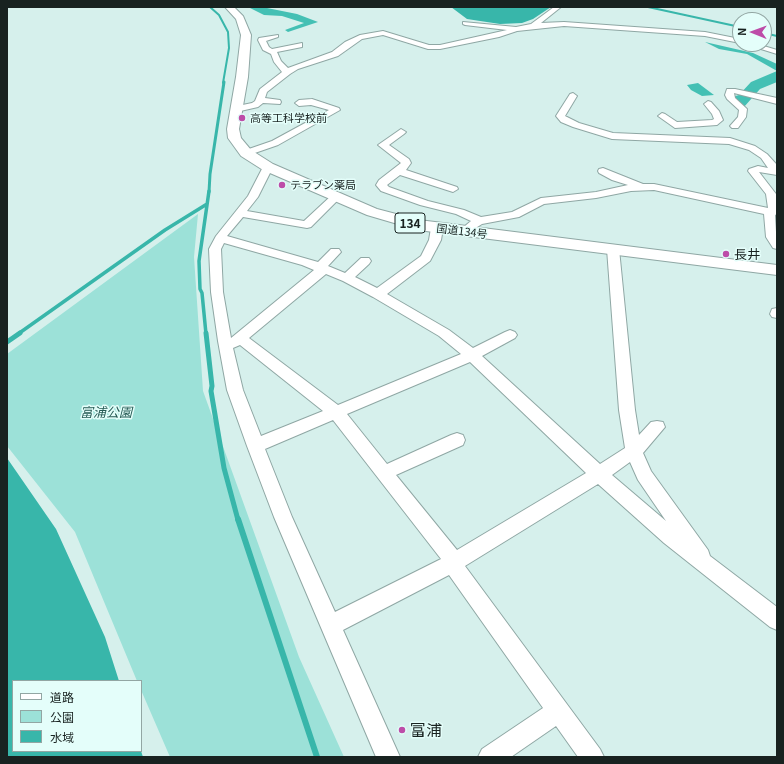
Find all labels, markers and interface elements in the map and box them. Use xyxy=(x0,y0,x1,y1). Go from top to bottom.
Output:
north arrow xyxy=(732,12,772,52)
text: N xyxy=(733,28,749,36)
place label: 高等工科学校前 xyxy=(250,111,327,125)
marker: 高等工科学校前 xyxy=(237,113,247,123)
place label: テラブン薬局 xyxy=(290,178,356,192)
marker: テラブン薬局 xyxy=(277,180,287,190)
road number: 134 xyxy=(395,213,425,233)
street label: 国道134号 xyxy=(436,221,488,241)
place label: 長井 xyxy=(734,246,760,262)
marker: 長井 xyxy=(721,249,731,259)
park label: 富浦公園 xyxy=(80,404,132,420)
legend xyxy=(12,680,142,752)
text: 道路 xyxy=(50,688,74,705)
text: 公園 xyxy=(50,708,74,725)
place label: 富浦 xyxy=(410,720,442,740)
marker: 富浦 xyxy=(397,725,407,735)
text: 水域 xyxy=(50,728,74,745)

